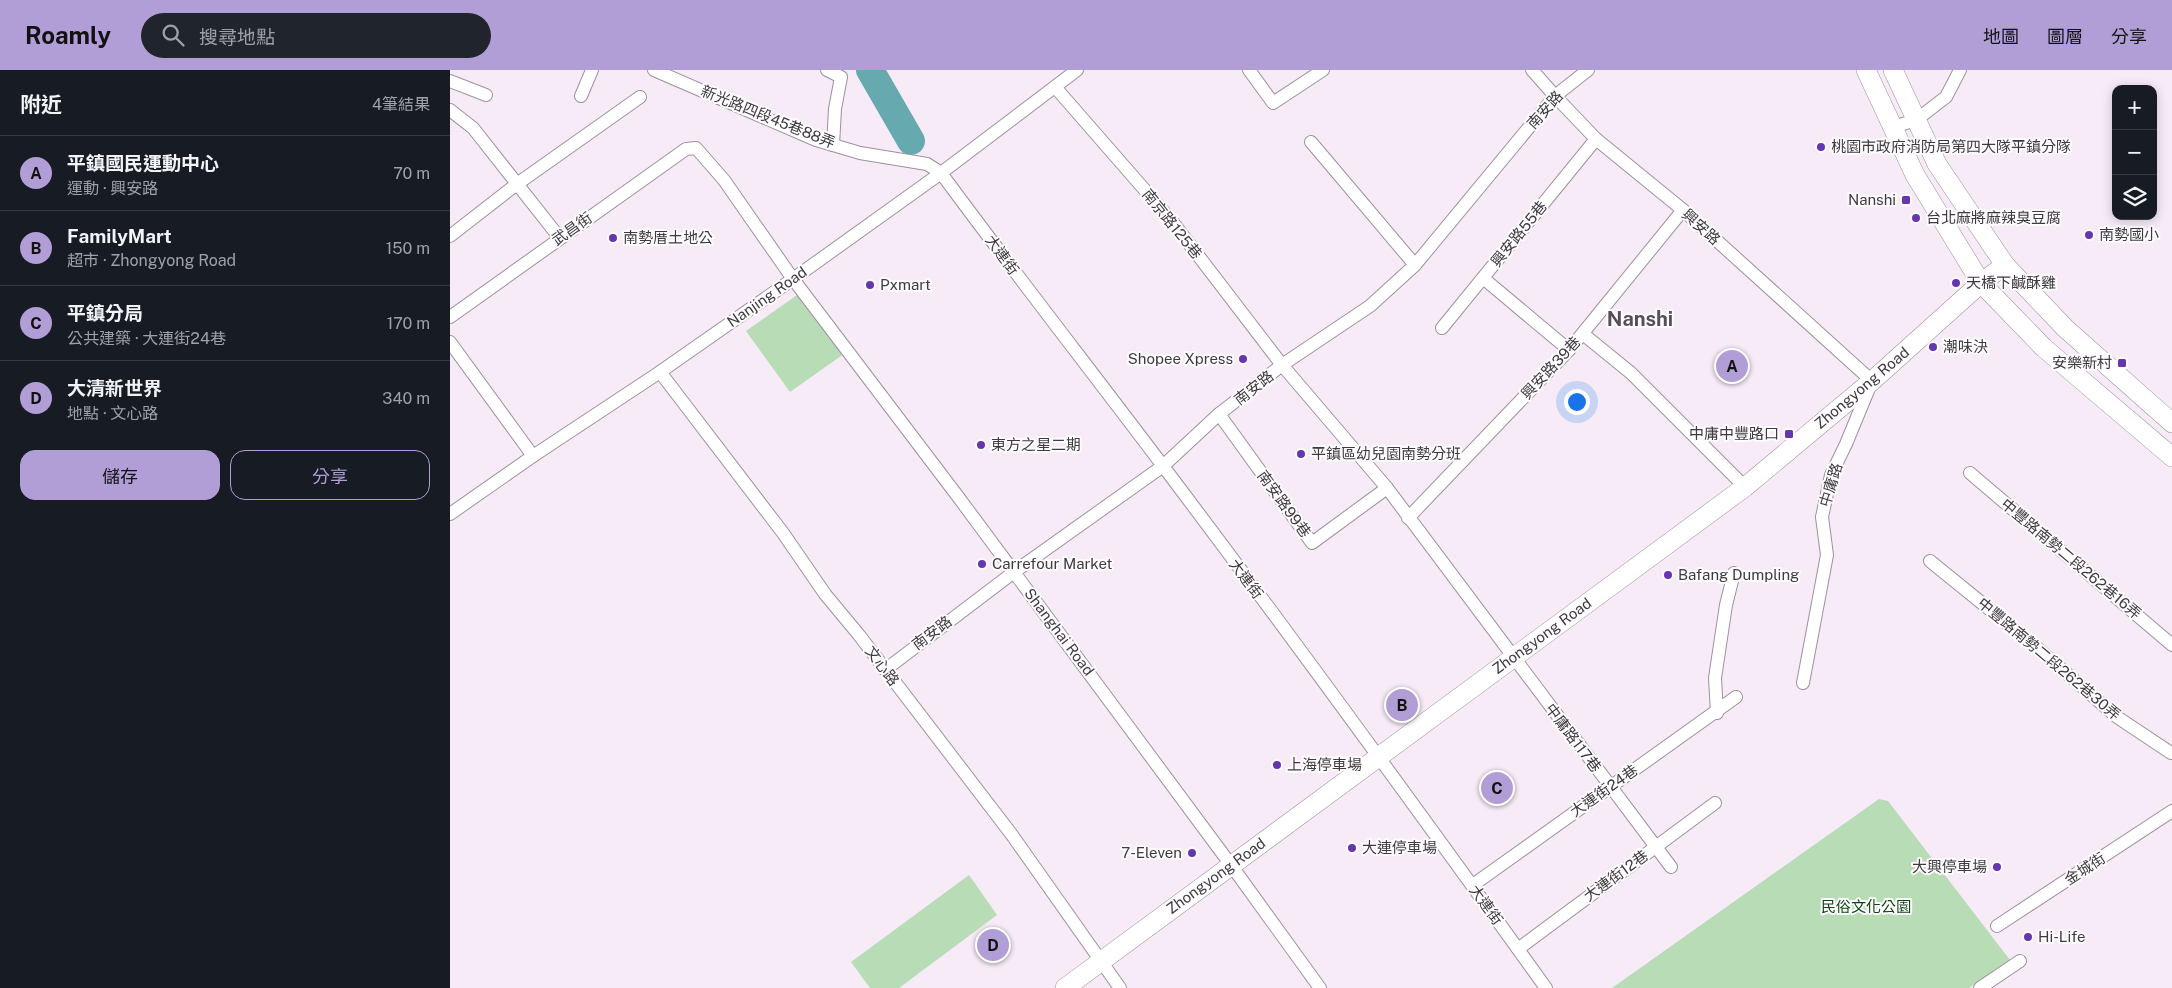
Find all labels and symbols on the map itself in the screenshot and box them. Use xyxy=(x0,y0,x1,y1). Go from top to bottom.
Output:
street label: 新光路四段45巷88弄 xyxy=(699,82,838,151)
street label: 南安路 xyxy=(1523,87,1566,132)
place label: 桃園市政府消防局第四大隊平鎮分隊 xyxy=(1831,138,2071,155)
marker: 桃園市政府消防局第四大隊平鎮分隊 xyxy=(1815,141,1827,153)
street label: 南京路125巷 xyxy=(1139,185,1206,262)
place label: Nanshi xyxy=(1848,191,1896,208)
marker: Nanshi xyxy=(1900,194,1912,206)
street label: 興安路55巷 xyxy=(1487,198,1550,270)
street label: 興安路 xyxy=(1679,205,1724,248)
street label: 武昌街 xyxy=(548,209,595,248)
place label: 台北麻將麻辣臭豆腐 xyxy=(1926,209,2061,226)
marker: 台北麻將麻辣臭豆腐 xyxy=(1910,212,1922,224)
place label: 南勢國小 xyxy=(2099,226,2159,243)
place label: 南勢厝土地公 xyxy=(623,229,713,246)
marker: 南勢國小 xyxy=(2083,229,2095,241)
marker: 南勢厝土地公 xyxy=(607,232,619,244)
street label: 大連街 xyxy=(982,232,1023,278)
street label: Nanjing Road xyxy=(724,263,810,330)
place label: 天橋下鹹酥雞 xyxy=(1966,274,2056,291)
place label: Pxmart xyxy=(880,276,931,293)
marker: 天橋下鹹酥雞 xyxy=(1950,277,1962,289)
marker: Pxmart xyxy=(864,279,876,291)
district label: Nanshi xyxy=(1607,307,1673,331)
street label: 興安路39巷 xyxy=(1518,333,1584,402)
place label: 潮味決 xyxy=(1943,338,1988,355)
marker: 潮味決 xyxy=(1927,341,1939,353)
street label: Zhongyong Road xyxy=(1811,343,1912,432)
pin: A xyxy=(1716,347,1748,385)
place label: Shopee Xpress xyxy=(1128,350,1233,367)
marker: Shopee Xpress xyxy=(1237,353,1249,365)
place label: 安樂新村 xyxy=(2052,354,2112,371)
marker: 安樂新村 xyxy=(2116,357,2128,369)
street label: 南安路 xyxy=(1231,367,1277,408)
your location xyxy=(1564,389,1590,415)
place label: 中庸中豐路口 xyxy=(1689,425,1779,442)
marker: 中庸中豐路口 xyxy=(1783,428,1795,440)
place label: 東方之星二期 xyxy=(991,436,1081,453)
marker: 東方之星二期 xyxy=(975,439,987,451)
place label: 平鎮區幼兒園南勢分班 xyxy=(1311,445,1461,462)
marker: 平鎮區幼兒園南勢分班 xyxy=(1295,448,1307,460)
street label: 中庸路 xyxy=(1816,461,1845,509)
street label: 南安路99巷 xyxy=(1254,467,1314,541)
street label: 中豐路南勢二段262巷16弄 xyxy=(1998,495,2145,622)
place label: Carrefour Market xyxy=(992,555,1113,572)
street label: 大連街 xyxy=(1226,556,1267,602)
marker: Carrefour Market xyxy=(976,558,988,570)
place label: Bafang Dumpling xyxy=(1678,566,1799,583)
marker: Bafang Dumpling xyxy=(1662,569,1674,581)
street label: Shanghai Road xyxy=(1021,585,1098,679)
street label: Zhongyong Road xyxy=(1489,594,1594,677)
street label: 中豐路南勢二段262巷30弄 xyxy=(1975,594,2124,723)
street label: 南安路 xyxy=(909,612,955,653)
street label: 文心路 xyxy=(862,643,903,689)
pin: B xyxy=(1386,686,1418,724)
street label: 中庸路117巷 xyxy=(1542,700,1605,775)
place label: 上海停車場 xyxy=(1287,756,1362,773)
marker: 上海停車場 xyxy=(1271,759,1283,771)
street label: 大連街24巷 xyxy=(1567,761,1641,820)
pin: C xyxy=(1481,769,1513,807)
street label: Zhongyong Road xyxy=(1163,834,1268,917)
place label: 大連停車場 xyxy=(1362,839,1437,856)
marker: 大連停車場 xyxy=(1346,842,1358,854)
place label: 7-Eleven xyxy=(1121,844,1182,861)
marker: 7-Eleven xyxy=(1186,847,1198,859)
street label: 大連街12巷 xyxy=(1580,847,1651,905)
street label: 金城街 xyxy=(2061,849,2108,888)
place label: 大興停車場 xyxy=(1912,858,1987,875)
marker: 大興停車場 xyxy=(1991,861,2003,873)
street label: 大連街 xyxy=(1466,882,1507,928)
park label: 民俗文化公園 xyxy=(1821,898,1911,915)
pin: D xyxy=(977,926,1009,964)
place label: Hi-Life xyxy=(2038,928,2086,945)
marker: Hi-Life xyxy=(2022,931,2034,943)

